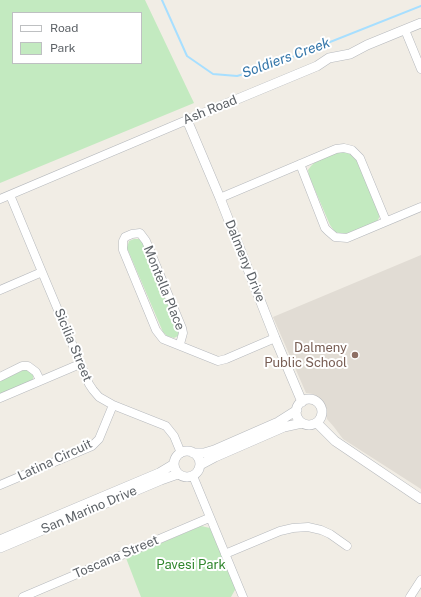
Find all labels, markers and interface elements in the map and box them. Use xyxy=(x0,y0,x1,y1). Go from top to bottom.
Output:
legend xyxy=(12,12,142,64)
text: Road xyxy=(50,21,78,35)
water label: Soldiers Creek xyxy=(240,34,332,82)
text: Park xyxy=(50,41,76,55)
street label: Ash Road xyxy=(181,92,239,128)
street label: Dalmeny Drive xyxy=(221,218,269,304)
street label: Montella Place xyxy=(140,243,188,333)
street label: Sicilia Street xyxy=(51,306,95,384)
place label: Dalmeny Public School xyxy=(264,340,347,371)
marker: Dalmeny Public School xyxy=(350,350,360,360)
street label: Latina Circuit xyxy=(15,436,95,484)
street label: San Marino Drive xyxy=(39,483,139,537)
street label: Toscana Street xyxy=(71,532,161,582)
park label: Pavesi Park xyxy=(156,557,226,573)

